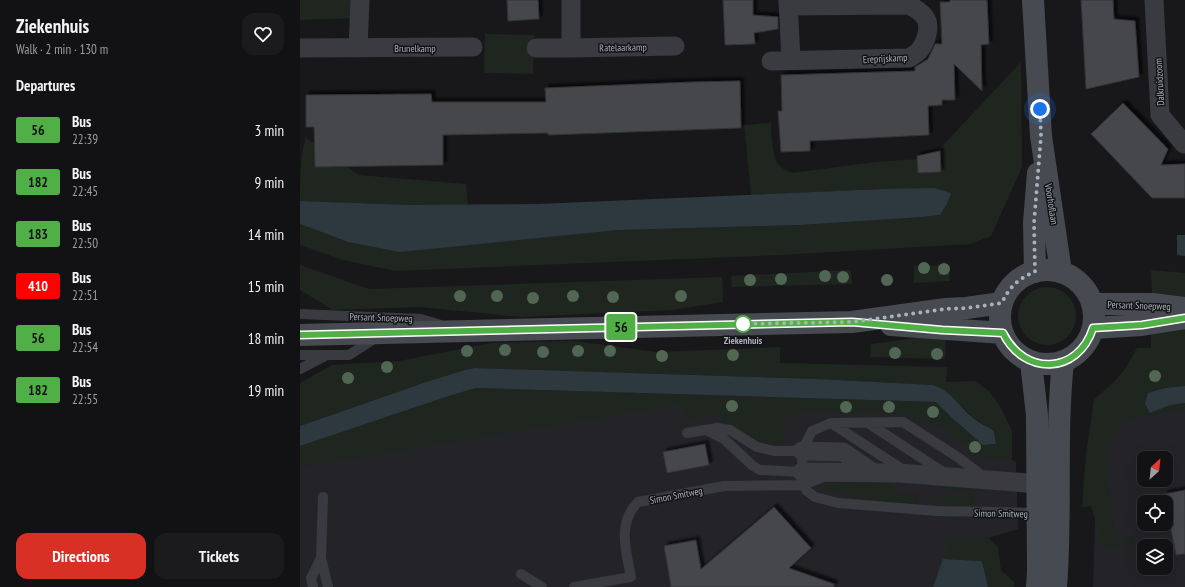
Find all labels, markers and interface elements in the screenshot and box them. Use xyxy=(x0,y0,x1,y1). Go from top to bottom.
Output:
button: heart xyxy=(242,13,284,55)
text: Ziekenhuis xyxy=(16,14,89,38)
text: Walk · 2 min · 130 m xyxy=(16,41,108,58)
street label: Ratelaarkamp xyxy=(599,41,647,54)
street label: Brunelkamp xyxy=(394,42,436,55)
street label: Ereprijskamp xyxy=(862,51,908,66)
street label: Dalkruidzoom xyxy=(1152,58,1167,106)
text: Departures xyxy=(16,76,75,95)
your location xyxy=(1030,99,1050,119)
text: Bus xyxy=(72,112,91,131)
text: 56 xyxy=(31,121,45,139)
text: 3 min xyxy=(254,121,284,140)
text: 22:39 xyxy=(72,131,98,148)
text: Bus xyxy=(72,164,91,183)
text: 182 xyxy=(28,173,48,191)
text: 9 min xyxy=(254,173,284,192)
street label: Voorhoflaan xyxy=(1042,182,1061,226)
text: 22:45 xyxy=(72,183,98,200)
text: Bus xyxy=(72,216,91,235)
text: 183 xyxy=(28,225,48,243)
text: 14 min xyxy=(248,225,284,244)
text: 22:50 xyxy=(72,235,98,252)
text: Bus xyxy=(72,268,91,287)
text: 410 xyxy=(28,277,48,295)
text: 15 min xyxy=(248,277,284,296)
text: 22:51 xyxy=(72,287,98,304)
street label: Persant Snoepweg xyxy=(1107,298,1171,313)
street label: Persant Snoepweg xyxy=(349,310,413,325)
line badge: 56 xyxy=(603,314,639,340)
marker: Ziekenhuis xyxy=(734,315,752,333)
text: 56 xyxy=(614,318,628,336)
text: Bus xyxy=(72,320,91,339)
text: 56 xyxy=(31,329,45,347)
text: 18 min xyxy=(248,329,284,348)
place label: Ziekenhuis xyxy=(724,334,763,347)
text: 22:54 xyxy=(72,339,98,356)
text: Bus xyxy=(72,372,91,391)
text: 182 xyxy=(28,381,48,399)
text: 19 min xyxy=(248,381,284,400)
text: 22:55 xyxy=(72,391,98,408)
north arrow xyxy=(1137,451,1173,487)
map controls xyxy=(1137,451,1173,575)
street label: Simon Smitweg xyxy=(649,484,704,507)
button: locate xyxy=(1137,495,1173,531)
street label: Simon Smitweg xyxy=(974,507,1028,520)
button: Directions xyxy=(16,533,146,579)
button: Tickets xyxy=(154,533,284,579)
button: layers xyxy=(1137,539,1173,575)

